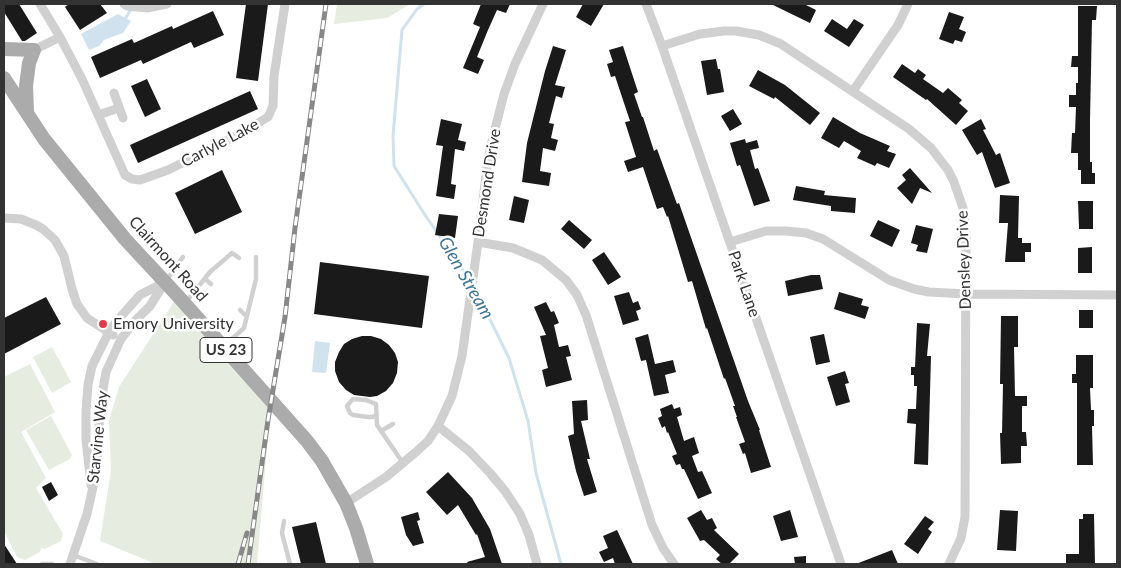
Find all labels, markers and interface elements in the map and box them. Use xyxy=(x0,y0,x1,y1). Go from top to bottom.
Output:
street label: Carlyle Lake xyxy=(178,115,262,171)
street label: Desmond Drive xyxy=(469,127,505,239)
street label: Densley Drive xyxy=(953,210,975,310)
street label: Clairmont Road xyxy=(125,212,211,306)
water label: Glen Stream xyxy=(434,233,498,323)
street label: Park Lane xyxy=(724,248,764,320)
place label: Emory University xyxy=(113,314,234,334)
marker: Emory University xyxy=(97,318,109,330)
road number: US 23 xyxy=(200,338,252,362)
street label: Starvine Way xyxy=(84,390,112,484)

